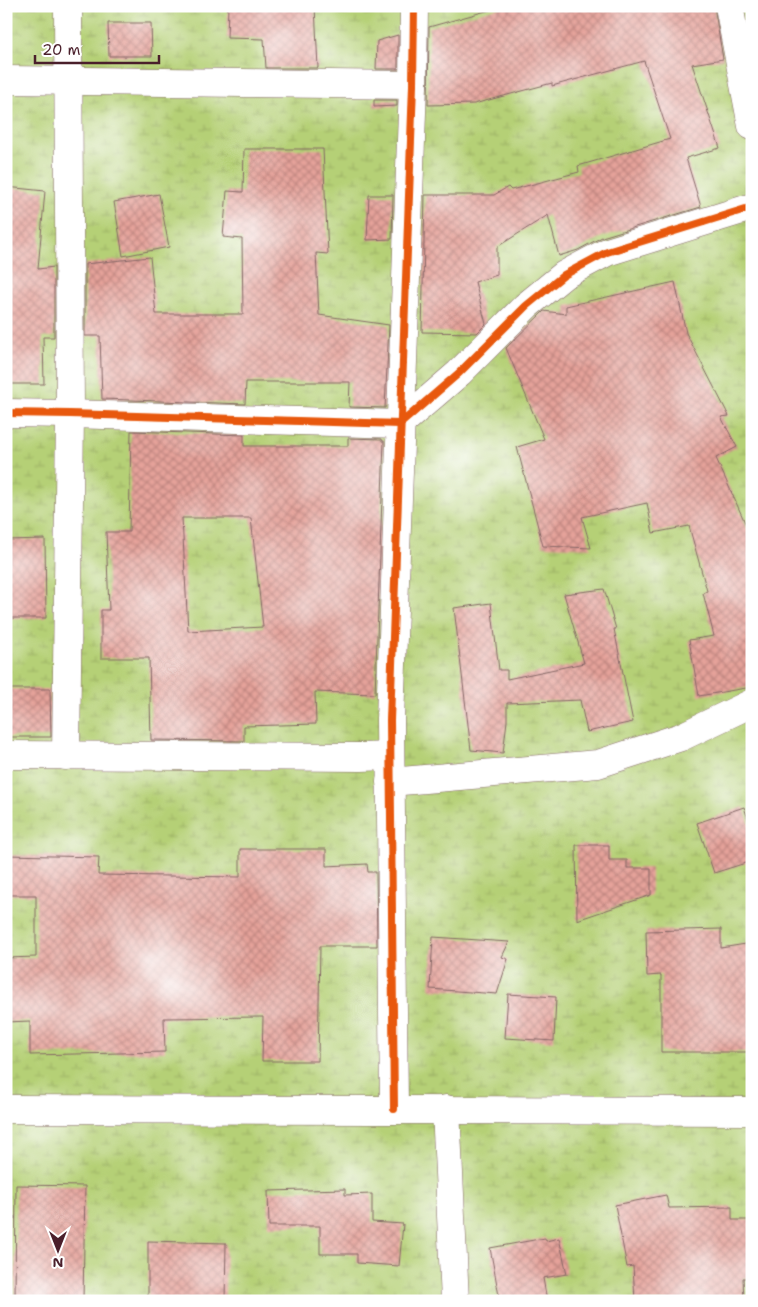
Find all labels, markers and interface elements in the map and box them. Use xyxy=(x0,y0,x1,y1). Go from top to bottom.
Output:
scale bar xyxy=(35,32,159,64)
text: 20 m xyxy=(42,40,81,60)
north arrow xyxy=(32,1224,82,1274)
text: N xyxy=(52,1254,64,1272)

